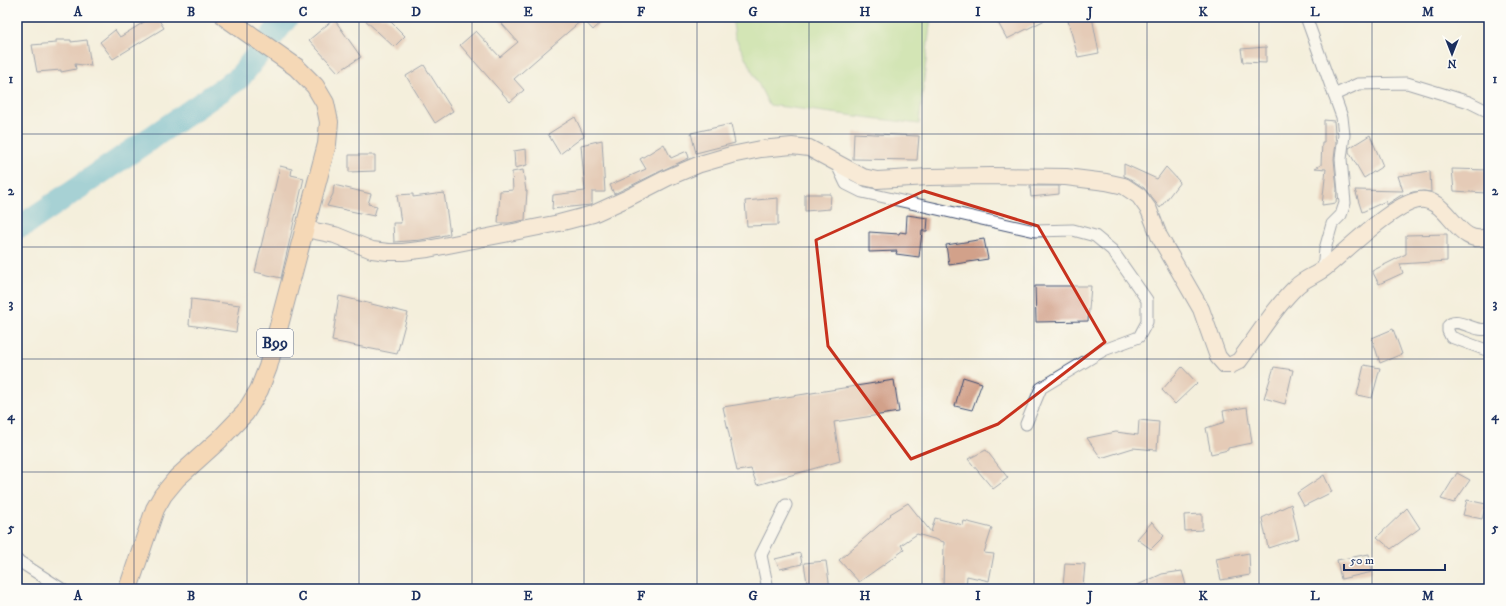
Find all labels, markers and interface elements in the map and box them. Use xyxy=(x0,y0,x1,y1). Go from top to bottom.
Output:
text: A xyxy=(73,4,83,20)
text: B xyxy=(187,4,195,20)
text: C xyxy=(299,4,308,20)
text: D xyxy=(411,4,421,20)
text: E xyxy=(523,4,533,20)
text: F xyxy=(637,4,646,20)
text: G xyxy=(748,4,758,20)
text: H xyxy=(860,4,871,20)
text: I xyxy=(975,4,981,20)
text: J xyxy=(1085,4,1093,21)
text: K xyxy=(1198,4,1208,20)
text: L xyxy=(1310,4,1320,20)
text: M xyxy=(1422,4,1434,20)
north arrow xyxy=(1432,34,1472,74)
text: N xyxy=(1447,56,1457,70)
text: 1 xyxy=(9,71,14,87)
text: 1 xyxy=(1493,71,1498,87)
text: 2 xyxy=(8,183,15,199)
text: 2 xyxy=(1492,183,1499,199)
text: 3 xyxy=(9,296,14,312)
text: 3 xyxy=(1493,296,1498,312)
road number: B99 xyxy=(257,329,293,357)
text: 4 xyxy=(6,408,15,425)
text: 4 xyxy=(1490,408,1499,425)
text: 5 xyxy=(7,520,15,536)
text: 5 xyxy=(1491,520,1499,536)
scale bar xyxy=(1344,546,1445,572)
text: 50 m xyxy=(1350,553,1374,568)
text: A xyxy=(73,588,83,604)
text: B xyxy=(187,588,195,604)
text: C xyxy=(299,588,308,604)
text: D xyxy=(411,588,421,604)
text: E xyxy=(523,588,533,604)
text: F xyxy=(637,588,646,604)
text: G xyxy=(748,588,758,604)
text: H xyxy=(860,588,871,604)
text: I xyxy=(975,588,981,604)
text: J xyxy=(1085,588,1093,605)
text: K xyxy=(1198,588,1208,604)
text: L xyxy=(1310,588,1320,604)
text: M xyxy=(1422,588,1434,604)

